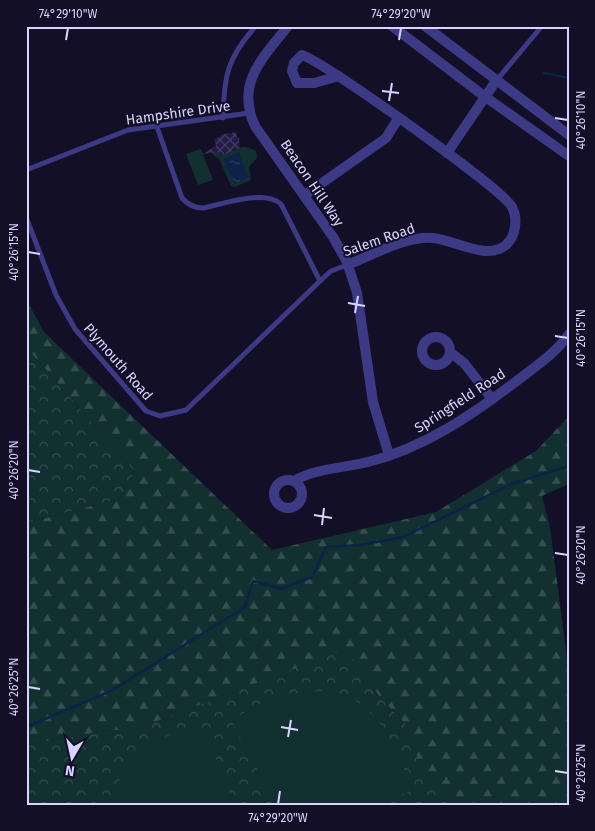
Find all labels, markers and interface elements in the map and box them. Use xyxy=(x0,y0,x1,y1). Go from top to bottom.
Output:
text: 74°29'10"W xyxy=(39,7,97,21)
text: 74°29'20"W xyxy=(371,7,431,21)
text: 40°26'10"N xyxy=(574,91,588,149)
street label: Hampshire Drive xyxy=(125,97,231,129)
street label: Beacon Hill Way xyxy=(277,136,347,230)
street label: Salem Road xyxy=(341,220,417,260)
text: 40°26'15"N xyxy=(7,223,21,281)
text: 40°26'15"N xyxy=(574,309,588,367)
street label: Plymouth Road xyxy=(80,320,156,404)
street label: Springfield Road xyxy=(411,365,509,437)
text: 40°26'20"N xyxy=(7,440,21,500)
text: 40°26'20"N xyxy=(574,525,588,585)
text: 40°26'25"N xyxy=(7,658,21,716)
north arrow xyxy=(48,734,98,784)
text: 40°26'25"N xyxy=(574,744,588,802)
text: N xyxy=(64,761,76,779)
text: 74°29'20"W xyxy=(248,811,308,825)

